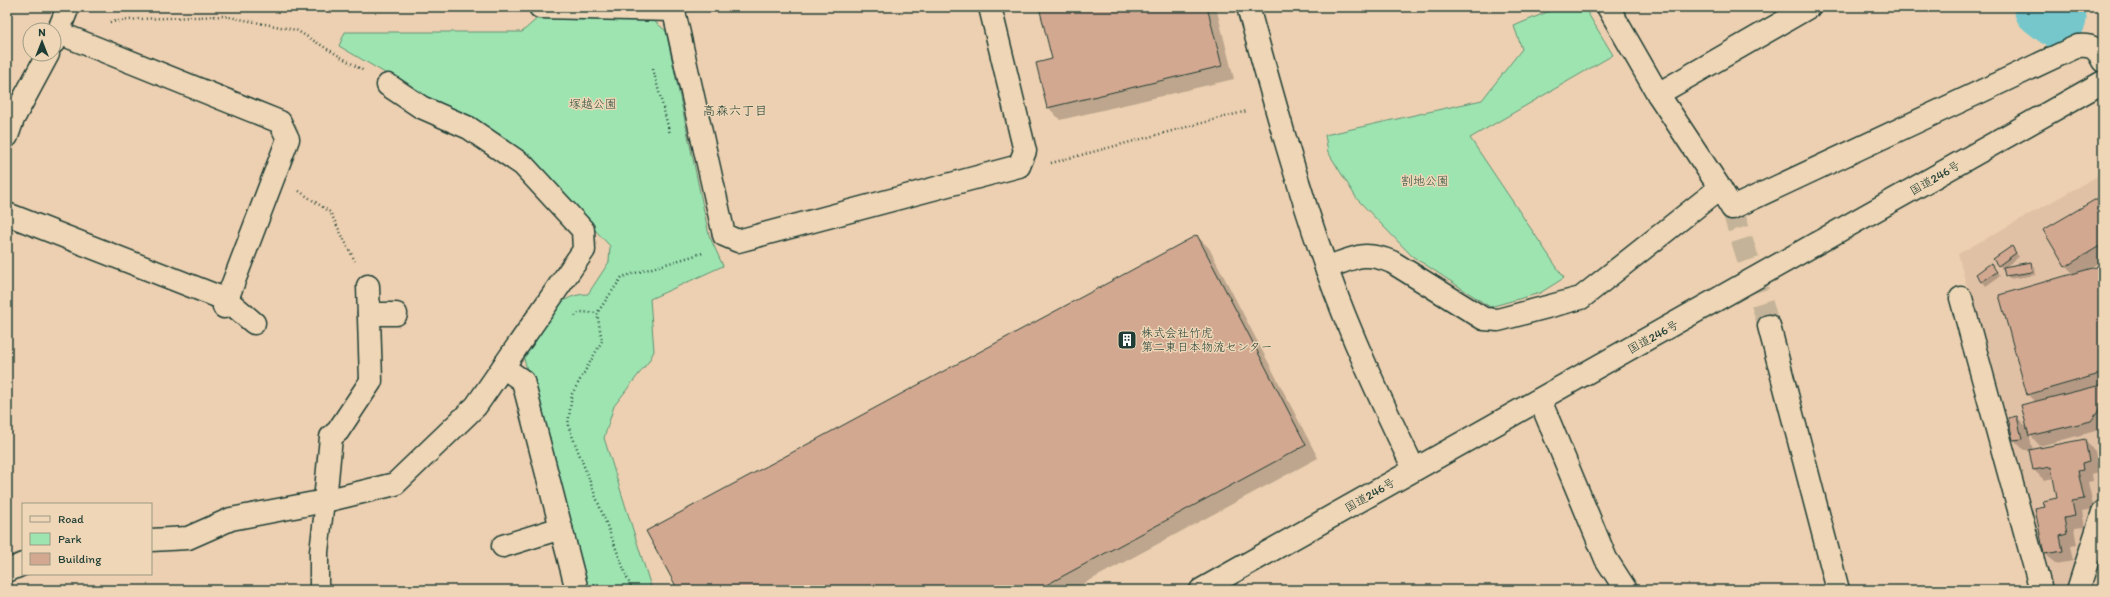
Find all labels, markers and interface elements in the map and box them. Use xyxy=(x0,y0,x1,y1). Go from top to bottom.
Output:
north arrow xyxy=(22,22,62,62)
text: N xyxy=(38,26,46,39)
park label: 塚越公園 xyxy=(569,97,617,111)
district label: 高森六丁目 xyxy=(702,103,768,118)
street label: 国道246号 xyxy=(1907,158,1963,198)
park label: 割地公園 xyxy=(1401,174,1449,188)
street label: 国道246号 xyxy=(1625,317,1681,357)
place label: 株式会社竹虎 第二東日本物流センター xyxy=(1141,326,1273,354)
building icon: 株式会社竹虎 第二東日本物流センター xyxy=(1116,329,1138,351)
street label: 国道246号 xyxy=(1342,475,1398,515)
legend xyxy=(22,503,152,575)
text: Road xyxy=(58,512,84,526)
text: Park xyxy=(58,532,82,546)
text: Building xyxy=(58,552,102,566)

